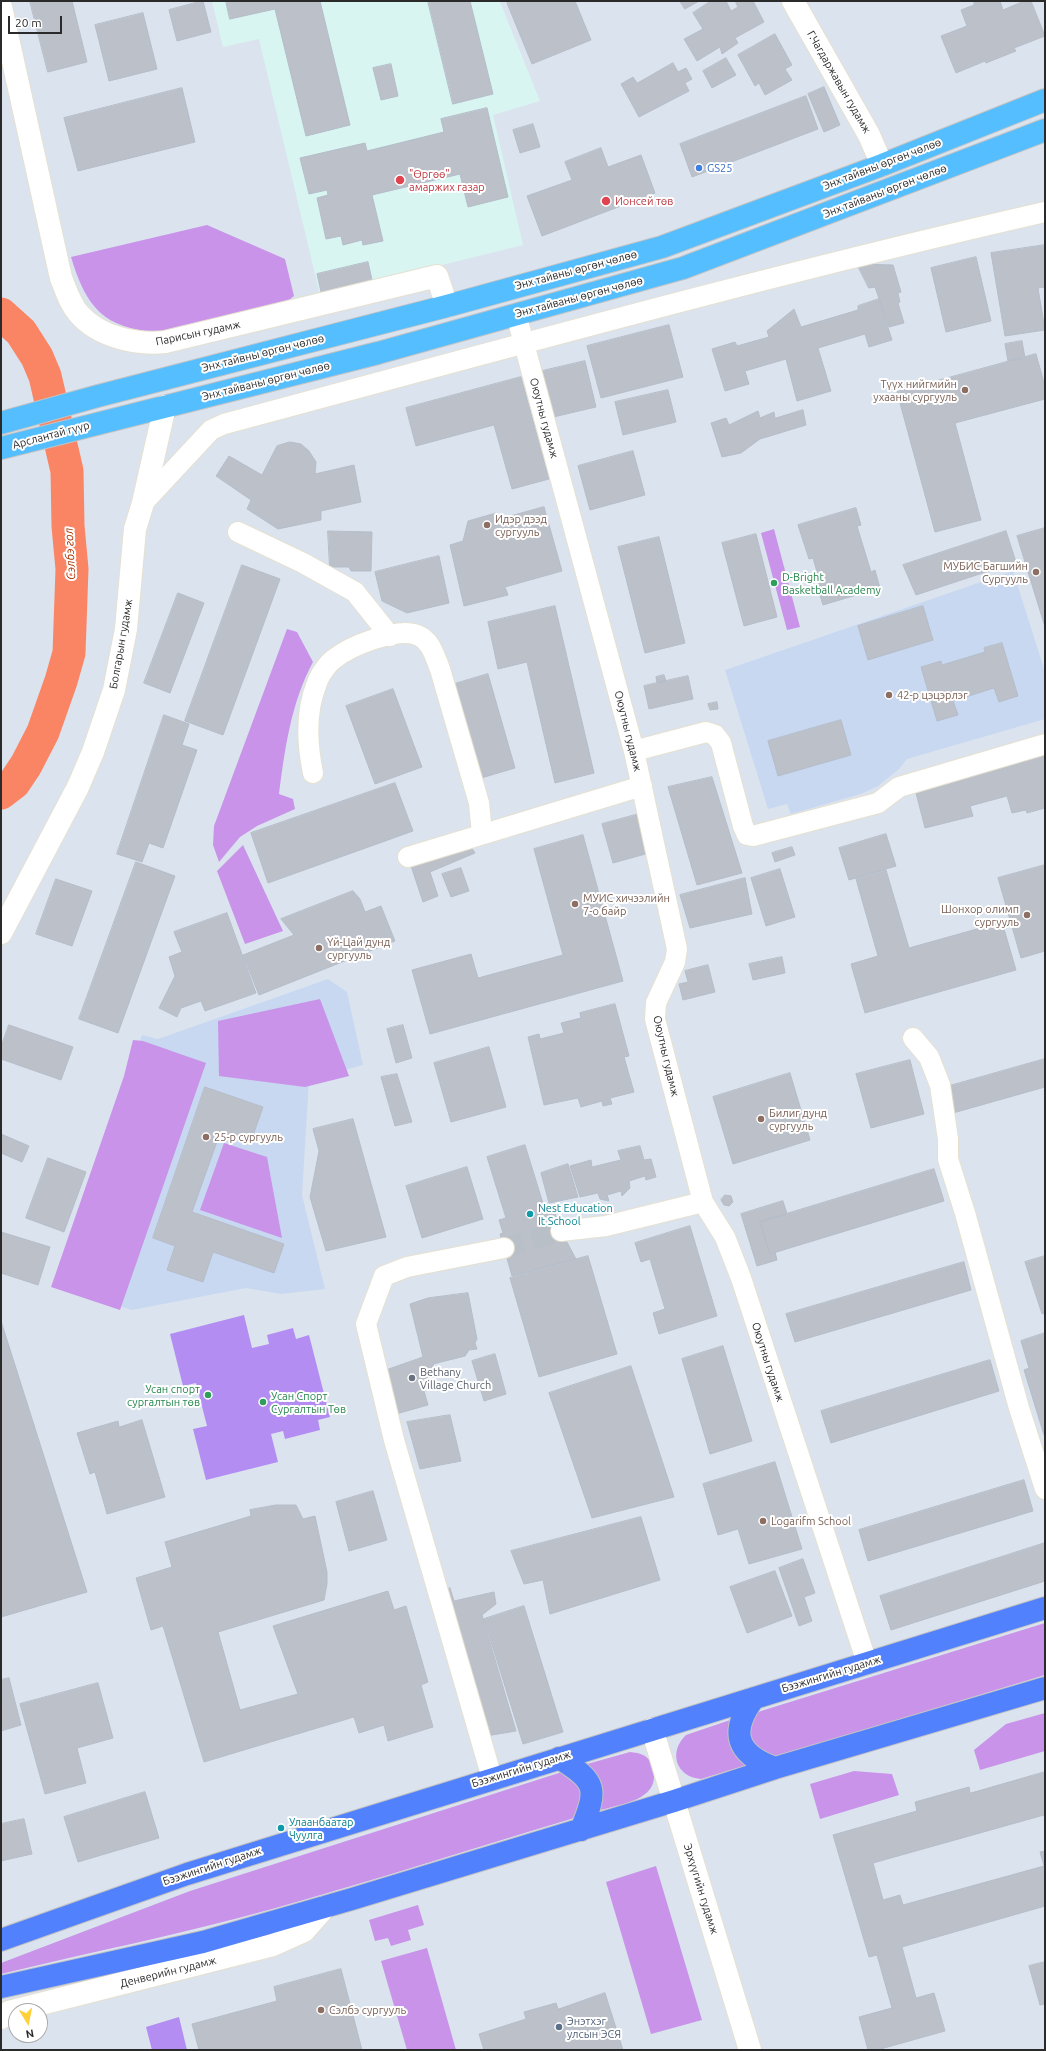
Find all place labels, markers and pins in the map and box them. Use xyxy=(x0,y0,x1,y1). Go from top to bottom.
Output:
place label: GS25 xyxy=(707,161,732,175)
marker: GS25 xyxy=(694,163,704,173)
place label: "Өргөө" амаржих газар xyxy=(409,167,485,193)
marker: "Өргөө" амаржих газар xyxy=(394,174,406,186)
place label: Ионсей төв xyxy=(615,194,673,208)
marker: Ионсей төв xyxy=(600,195,612,207)
place label: Түүх нийгмийн ухааны сургууль xyxy=(873,377,957,403)
marker: Түүх нийгмийн ухааны сургууль xyxy=(960,385,970,395)
place label: Идэр дээд сургууль xyxy=(495,512,547,538)
marker: Идэр дээд сургууль xyxy=(482,520,492,530)
place label: МУБИС Багшийн Сургууль xyxy=(943,559,1028,585)
marker: МУБИС Багшийн Сургууль xyxy=(1031,567,1041,577)
place label: D-Bright Basketball Academy xyxy=(782,570,881,596)
marker: D-Bright Basketball Academy xyxy=(769,578,779,588)
place label: 42-р цэцэрлэг xyxy=(897,688,968,702)
marker: 42-р цэцэрлэг xyxy=(884,690,894,700)
place label: МУИС хичээлийн 7-о байр xyxy=(583,891,670,917)
marker: МУИС хичээлийн 7-о байр xyxy=(570,899,580,909)
place label: Шонхор олимп сургууль xyxy=(941,902,1019,928)
marker: Шонхор олимп сургууль xyxy=(1022,910,1032,920)
place label: Үй-Цай дунд сургууль xyxy=(327,935,390,961)
marker: Үй-Цай дунд сургууль xyxy=(314,943,324,953)
place label: Билиг дунд сургууль xyxy=(769,1106,827,1132)
marker: Билиг дунд сургууль xyxy=(756,1114,766,1124)
place label: 25-р сургууль xyxy=(214,1130,283,1144)
marker: 25-р сургууль xyxy=(201,1132,211,1142)
place label: Nest Education It School xyxy=(538,1201,613,1227)
marker: Nest Education It School xyxy=(525,1209,535,1219)
place label: Bethany Village Church xyxy=(420,1365,491,1391)
marker: Bethany Village Church xyxy=(407,1373,417,1383)
place label: Усан спорт сургалтын төв xyxy=(127,1382,200,1408)
place label: Усан Спорт Сургалтын Төв xyxy=(271,1389,346,1415)
marker: Усан спорт сургалтын төв xyxy=(203,1390,213,1400)
marker: Усан Спорт Сургалтын Төв xyxy=(258,1397,268,1407)
place label: Logarifm School xyxy=(771,1514,851,1528)
marker: Logarifm School xyxy=(758,1516,768,1526)
place label: Улаанбаатар Чуулга xyxy=(289,1815,354,1841)
marker: Улаанбаатар Чуулга xyxy=(276,1823,286,1833)
place label: Сэлбэ сургууль xyxy=(329,2003,406,2017)
marker: Сэлбэ сургууль xyxy=(316,2005,326,2015)
place label: Энэтхэг улсын ЭСЯ xyxy=(567,2014,621,2040)
marker: Энэтхэг улсын ЭСЯ xyxy=(554,2022,564,2032)

